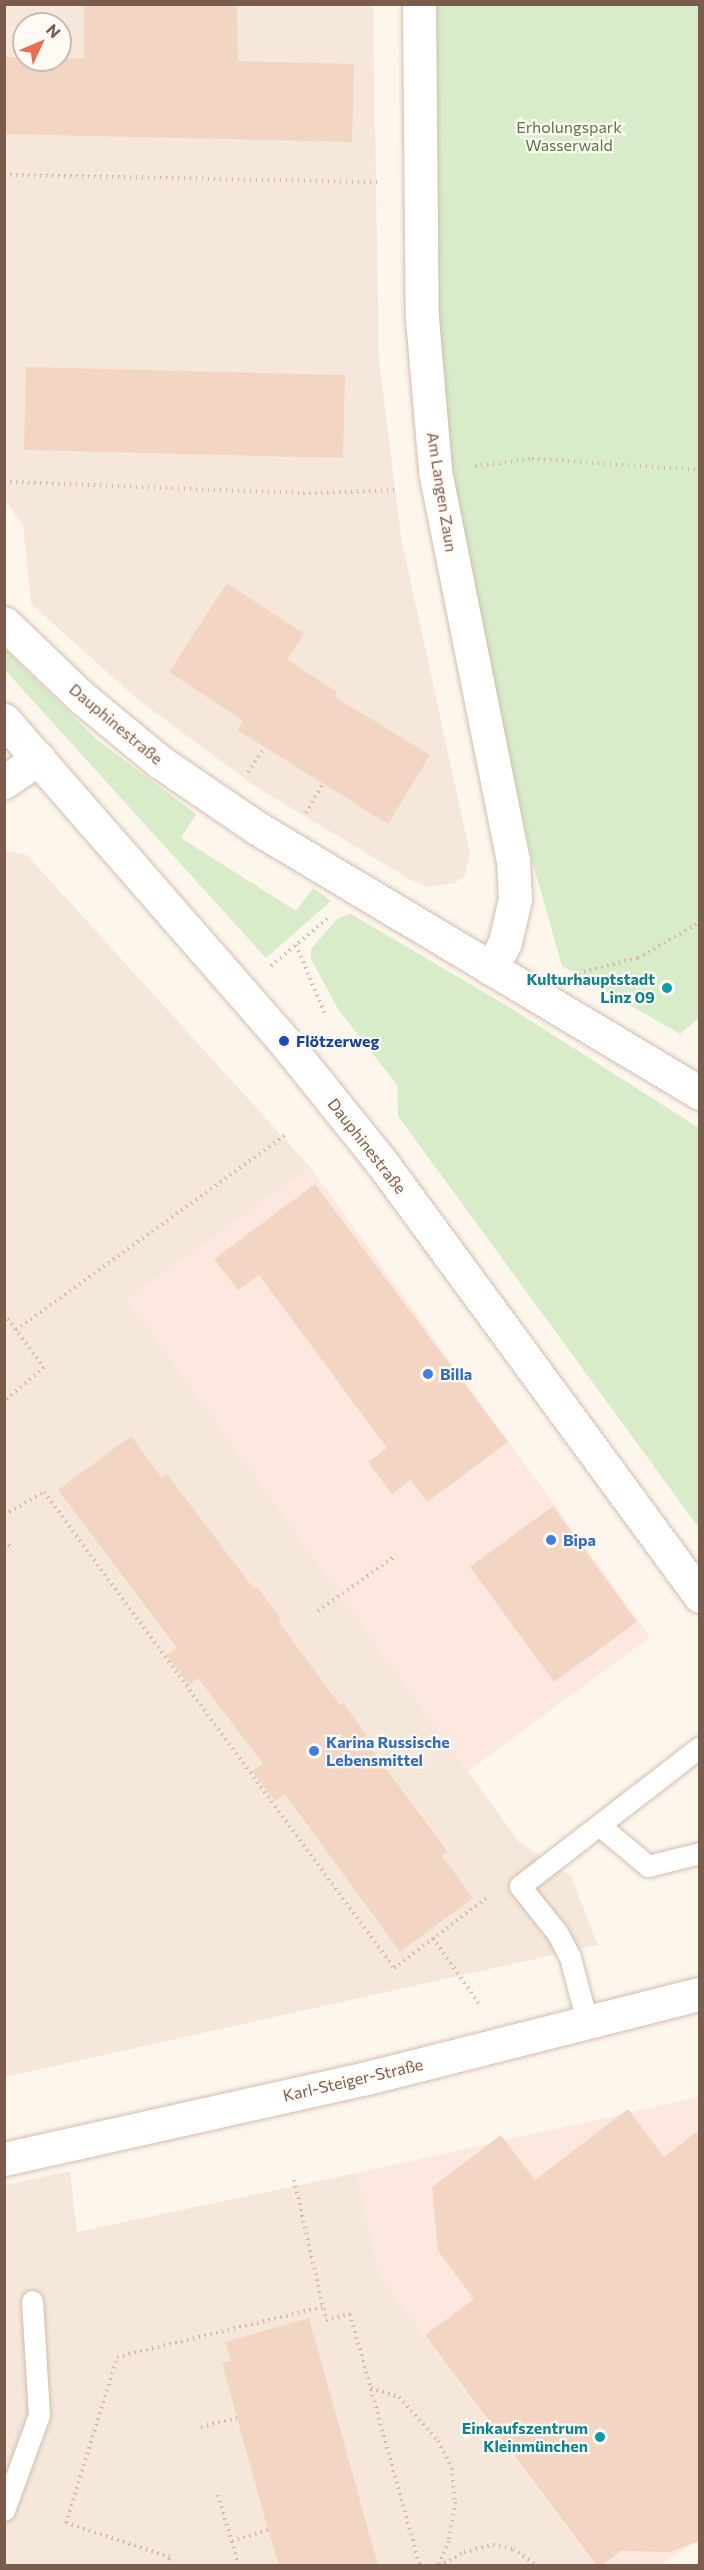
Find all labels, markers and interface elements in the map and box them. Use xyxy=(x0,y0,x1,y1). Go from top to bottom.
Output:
north arrow xyxy=(12,12,72,72)
text: N xyxy=(43,20,65,41)
park label: Erholungspark Wasserwald xyxy=(516,117,622,155)
street label: Am Langen Zaun xyxy=(423,431,461,553)
street label: Dauphinestraße xyxy=(65,679,167,769)
place label: Kulturhauptstadt Linz 09 xyxy=(526,969,655,1007)
marker: Kulturhauptstadt Linz 09 xyxy=(660,981,674,995)
place label: Flötzerweg xyxy=(296,1031,379,1051)
marker: Flötzerweg xyxy=(277,1034,291,1048)
street label: Dauphinestraße xyxy=(324,1094,410,1198)
place label: Billa xyxy=(440,1364,472,1384)
marker: Billa xyxy=(421,1367,435,1381)
place label: Bipa xyxy=(563,1530,596,1550)
marker: Bipa xyxy=(544,1533,558,1547)
place label: Karina Russische Lebensmittel xyxy=(326,1732,450,1770)
marker: Karina Russische Lebensmittel xyxy=(307,1744,321,1758)
street label: Karl-Steiger-Straße xyxy=(281,2055,425,2105)
place label: Einkaufszentrum Kleinmünchen xyxy=(462,2418,588,2456)
marker: Einkaufszentrum Kleinmünchen xyxy=(593,2430,607,2444)

